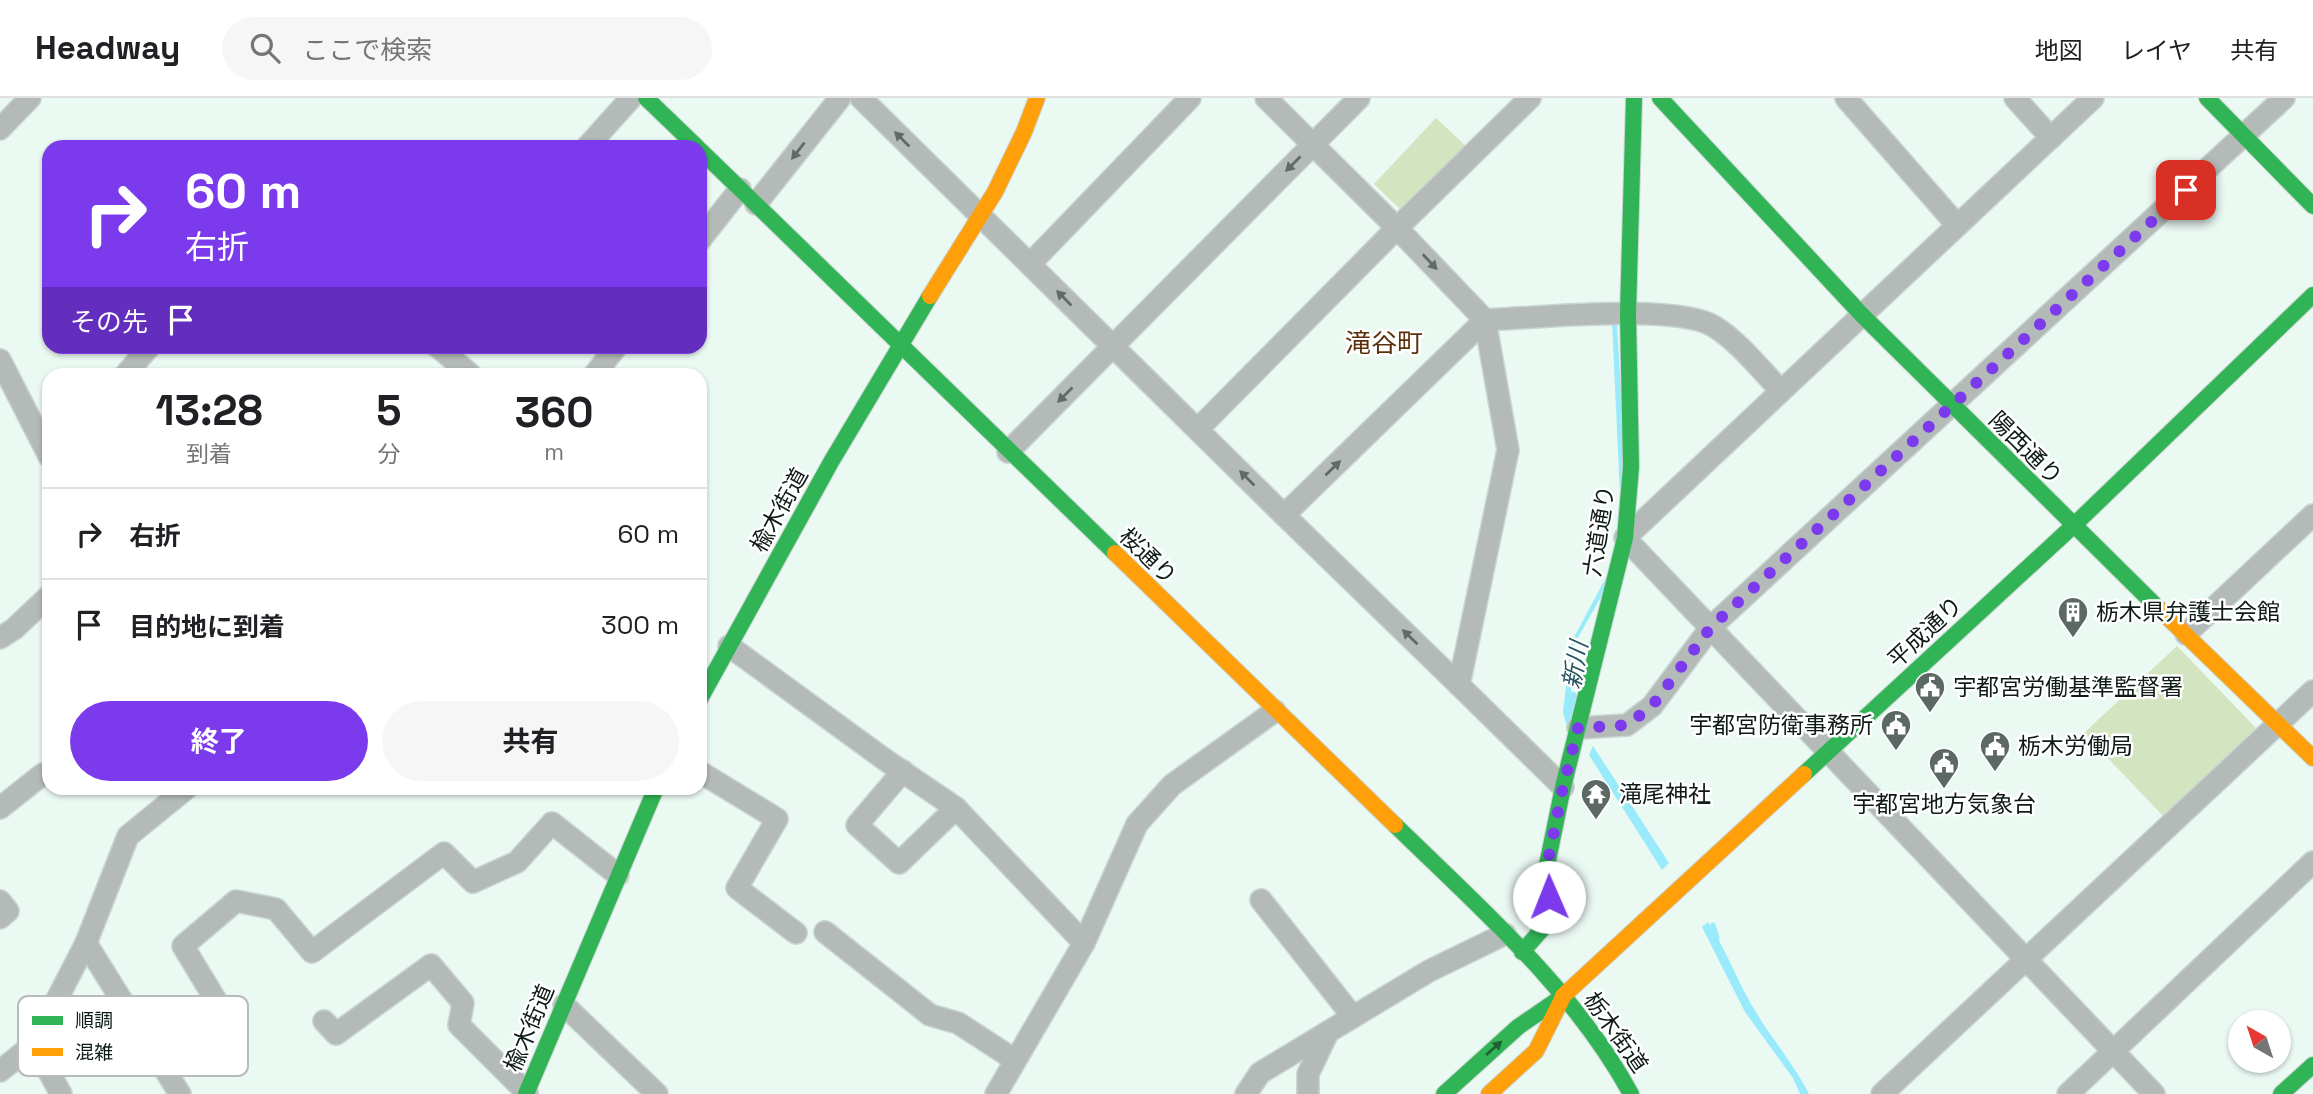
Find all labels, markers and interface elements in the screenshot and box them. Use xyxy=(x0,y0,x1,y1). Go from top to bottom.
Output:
search box xyxy=(222,17,712,80)
text: Headway xyxy=(35,27,180,69)
icon: search xyxy=(246,29,284,67)
text: ここで検索 xyxy=(302,33,432,67)
text: 地図 xyxy=(2035,35,2083,66)
text: レイヤ xyxy=(2121,35,2192,66)
text: 共有 xyxy=(2230,35,2278,66)
one-way arrow xyxy=(894,131,911,147)
one-way arrow xyxy=(791,143,806,160)
one-way arrow xyxy=(1286,155,1302,172)
text: 60 m xyxy=(185,160,301,222)
pin xyxy=(2156,160,2216,220)
icon: right xyxy=(70,168,161,259)
icon: arrive xyxy=(2167,171,2205,209)
text: 右折 xyxy=(185,227,249,267)
one-way arrow xyxy=(1421,254,1438,271)
one-way arrow xyxy=(1057,290,1073,307)
icon: arrive xyxy=(162,301,200,339)
text: その先 xyxy=(70,305,148,339)
district label: 滝谷町 xyxy=(1345,326,1423,360)
text: 13:28 xyxy=(155,384,263,437)
text: 5 xyxy=(376,384,401,437)
text: 360 xyxy=(515,386,594,439)
one-way arrow xyxy=(1057,386,1073,403)
street label: 陽西通り xyxy=(1983,405,2069,491)
text: m xyxy=(544,437,564,467)
text: 到着 xyxy=(186,439,232,469)
text: 分 xyxy=(377,439,400,469)
one-way arrow xyxy=(1324,460,1341,476)
street label: 楡木街道 xyxy=(744,462,814,558)
one-way arrow xyxy=(1239,470,1256,487)
street label: 六道通り xyxy=(1577,483,1621,579)
icon: right xyxy=(70,515,108,553)
text: 60 m xyxy=(617,517,679,551)
text: 右折 xyxy=(129,519,181,553)
street label: 桜通り xyxy=(1113,521,1183,591)
street label: 平成通り xyxy=(1881,590,1969,674)
building icon: 栃木県弁護士会館 xyxy=(2056,595,2090,639)
place label: 栃木県弁護士会館 xyxy=(2096,597,2280,627)
icon: arrive xyxy=(70,606,108,644)
text: 300 m xyxy=(601,608,679,642)
text: 目的地に到着 xyxy=(129,610,285,644)
one-way arrow xyxy=(1402,630,1419,646)
water label: 新川 xyxy=(1556,636,1595,691)
public building icon: 宇都宮労働基準監督署 xyxy=(1913,670,1947,714)
place label: 宇都宮労働基準監督署 xyxy=(1953,672,2183,702)
button: 終了 xyxy=(70,701,368,781)
button: 共有 xyxy=(382,701,679,781)
public building icon: 宇都宮防衛事務所 xyxy=(1879,708,1913,752)
place label: 宇都宮防衛事務所 xyxy=(1689,710,1873,740)
public building icon: 栃木労働局 xyxy=(1978,729,2012,773)
place label: 栃木労働局 xyxy=(2018,731,2133,761)
public building icon: 宇都宮地方気象台 xyxy=(1927,746,1961,790)
temple icon: 滝尾神社 xyxy=(1579,777,1613,821)
place label: 滝尾神社 xyxy=(1619,779,1711,809)
place label: 宇都宮地方気象台 xyxy=(1852,789,2036,819)
position arrow xyxy=(1512,860,1586,934)
street label: 楡木街道 xyxy=(497,980,561,1076)
street label: 栃木街道 xyxy=(1577,986,1655,1078)
legend xyxy=(18,996,248,1076)
text: 順調 xyxy=(75,1008,113,1033)
north arrow xyxy=(2228,1010,2291,1073)
map controls xyxy=(2228,1010,2291,1073)
text: 混雑 xyxy=(75,1040,113,1065)
one-way arrow xyxy=(1486,1041,1503,1056)

